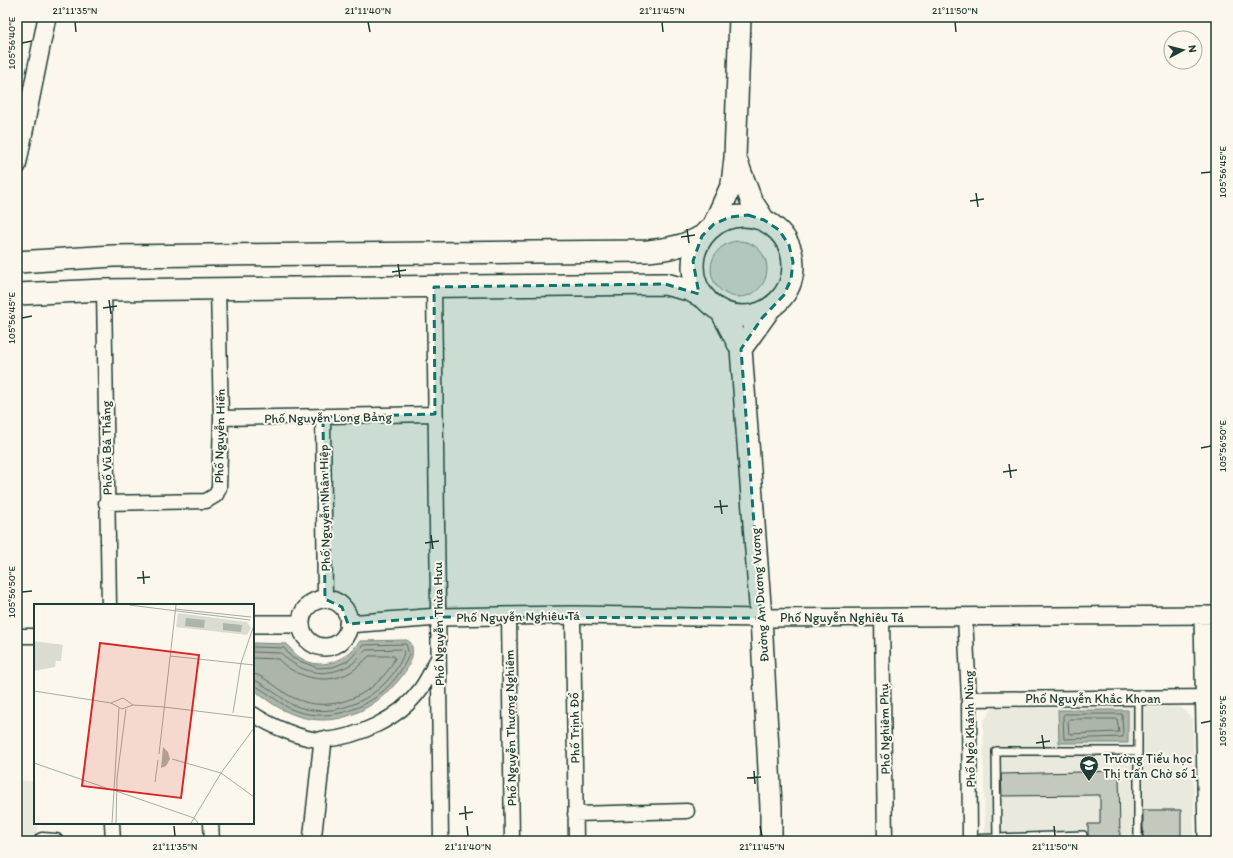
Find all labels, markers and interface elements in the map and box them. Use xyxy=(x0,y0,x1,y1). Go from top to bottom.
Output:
text: 21°11'35"N xyxy=(52,4,98,17)
text: 21°11'40"N xyxy=(345,4,392,17)
text: 21°11'45"N xyxy=(639,4,685,17)
text: 21°11'50"N xyxy=(932,4,978,17)
text: 105°56'40"E xyxy=(5,16,18,69)
north arrow xyxy=(1163,30,1203,70)
text: N xyxy=(1186,44,1199,53)
text: 105°56'45"E xyxy=(1216,146,1229,198)
text: 105°56'45"E xyxy=(5,292,18,344)
street label: Phố Nguyễn Hiến xyxy=(211,388,228,484)
street label: Phố Vũ Bá Thắng xyxy=(98,400,115,495)
street label: Phố Nguyễn Long Bảng xyxy=(264,409,392,426)
text: 105°56'50"E xyxy=(1216,420,1229,472)
street label: Phố Nguyễn Nhân Hiệp xyxy=(316,444,333,572)
street label: Đường An Dương Vương xyxy=(747,527,772,663)
street label: Phố Nguyễn Thừa Hưu xyxy=(430,562,447,686)
text: 105°56'50"E xyxy=(5,566,18,618)
inset map xyxy=(34,604,254,824)
street label: Phố Nguyễn Nghiêu Tá xyxy=(456,608,580,625)
street label: Phố Nguyễn Nghiêu Tá xyxy=(780,610,904,625)
street label: Phố Nguyễn Thượng Nghiêm xyxy=(502,649,519,807)
street label: Phố Ngô Khánh Nùng xyxy=(961,670,978,788)
street label: Phố Nghiêm Phụ xyxy=(876,683,893,775)
street label: Phố Nguyễn Khắc Khoan xyxy=(1025,691,1161,706)
street label: Phố Trịnh Đổ xyxy=(566,692,583,764)
text: 105°56'55"E xyxy=(1216,695,1229,747)
place label: Trường Tiểu học Thị trấn Chờ số 1 xyxy=(1103,751,1197,781)
school or university icon: Trường Tiểu học Thị trấn Chờ số 1 xyxy=(1078,754,1100,782)
text: 21°11'35"N xyxy=(152,840,198,853)
text: 21°11'40"N xyxy=(445,840,492,853)
text: 21°11'45"N xyxy=(739,840,785,853)
text: 21°11'50"N xyxy=(1032,840,1078,853)

